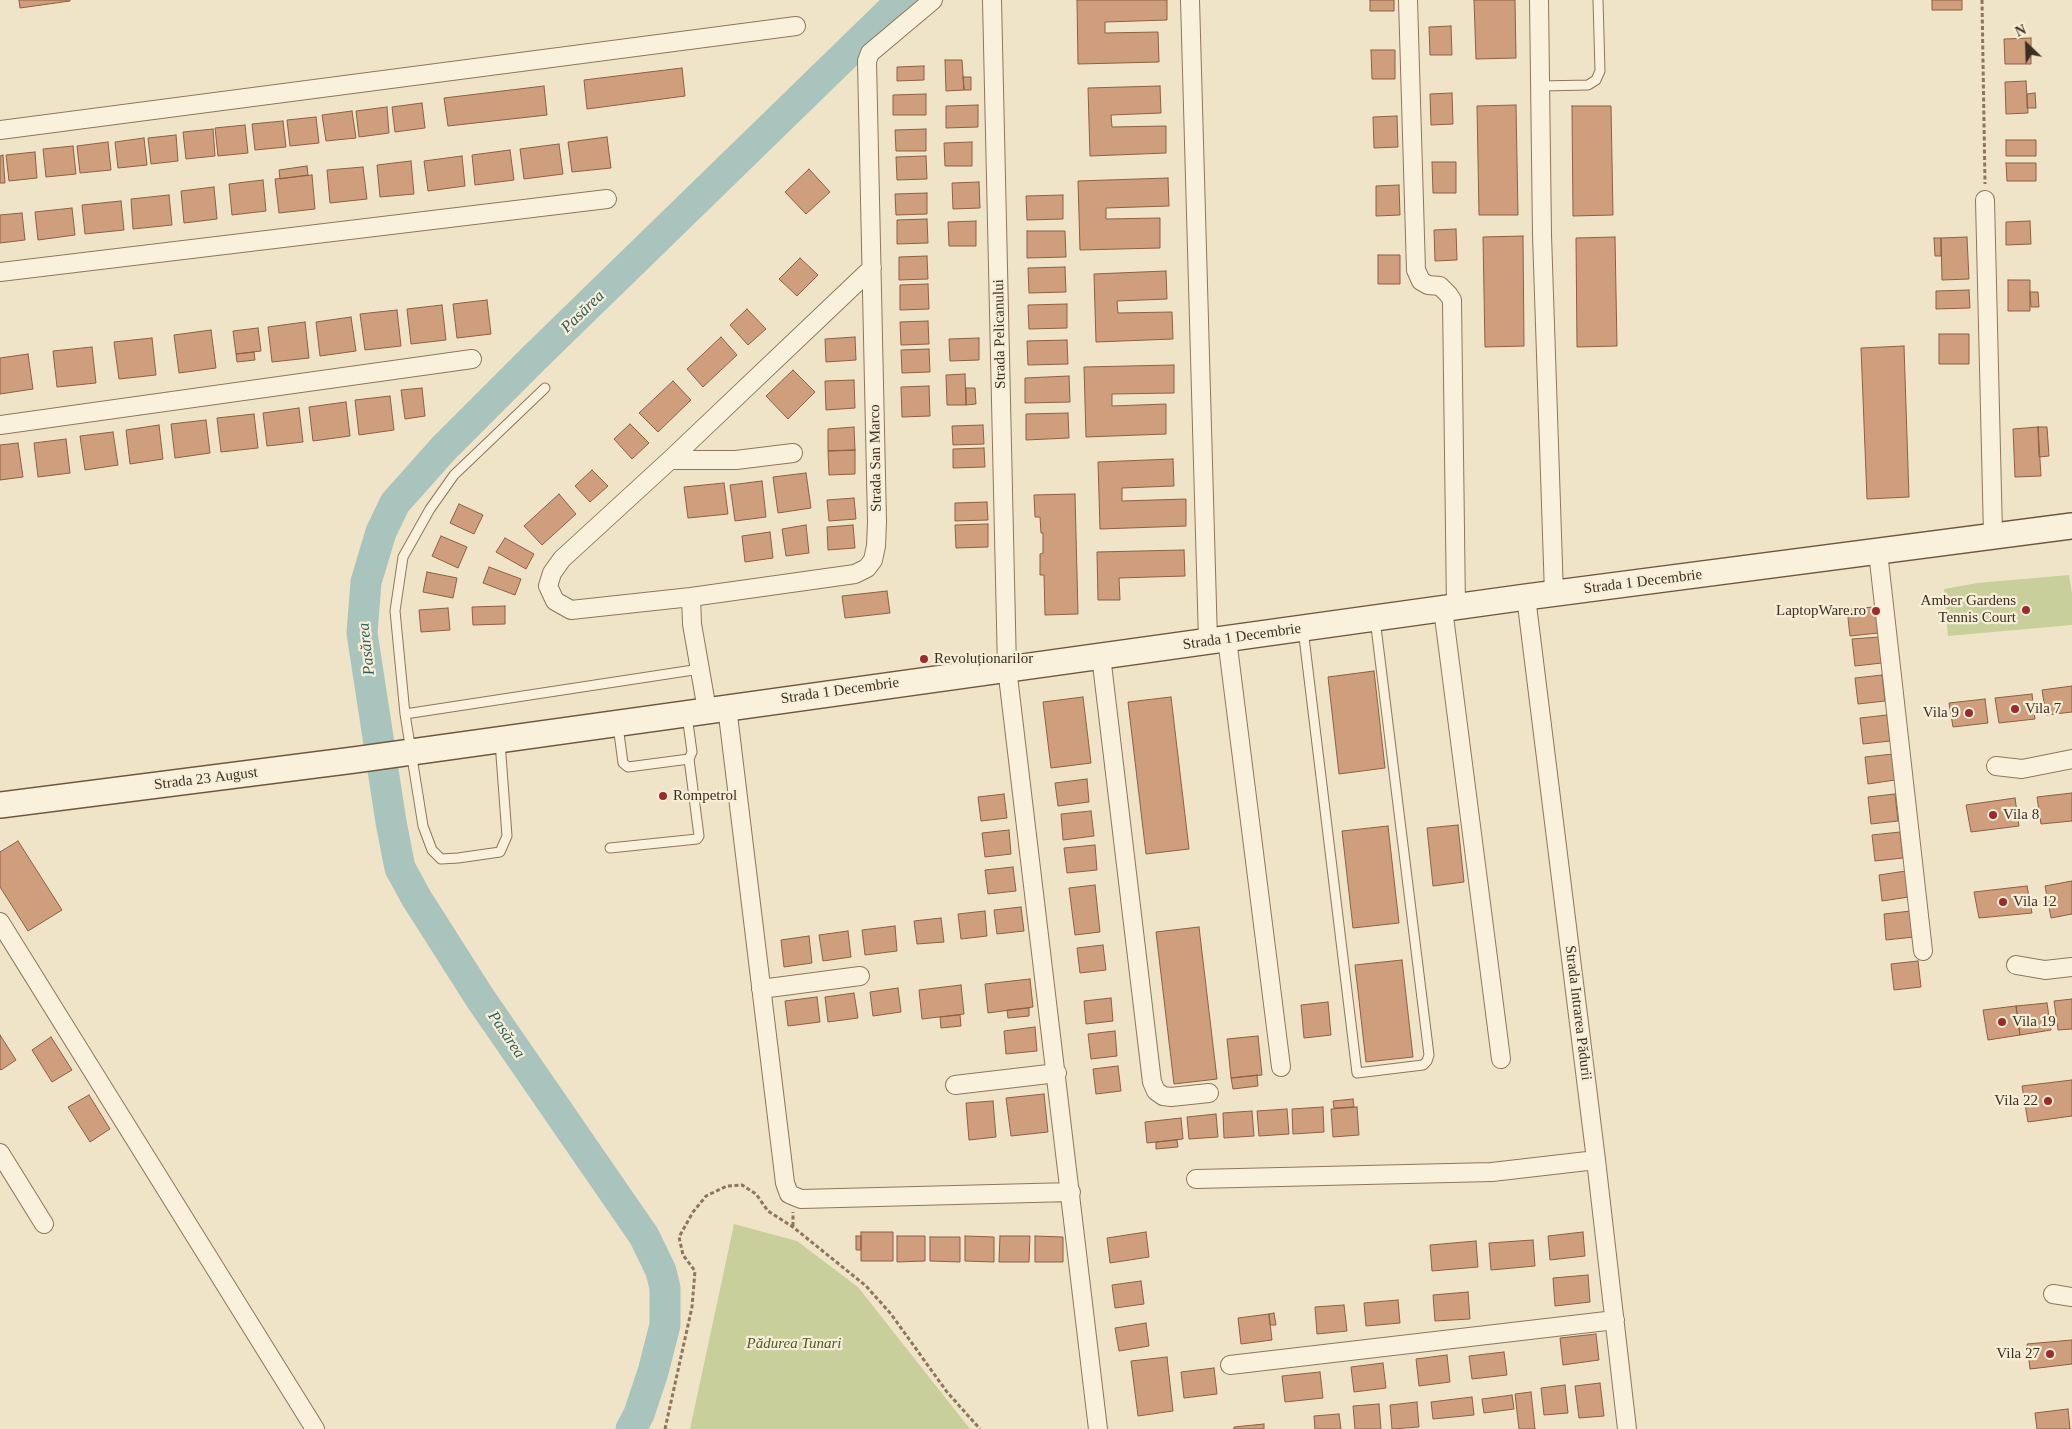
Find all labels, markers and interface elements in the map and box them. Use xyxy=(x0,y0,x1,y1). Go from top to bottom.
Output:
north arrow xyxy=(2002,20,2052,70)
text: N xyxy=(2013,22,2028,40)
street label: Strada Pelicanului xyxy=(990,279,1010,389)
water label: Pasărea xyxy=(557,287,609,337)
street label: Strada San Marco xyxy=(866,404,886,512)
street label: Strada 1 Decembrie xyxy=(1583,566,1703,598)
place label: Amber Gardens Tennis Court xyxy=(1921,592,2016,627)
place label: LaptopWare.ro xyxy=(1776,602,1866,620)
marker: Amber Gardens Tennis Court xyxy=(2020,604,2032,616)
marker: LaptopWare.ro xyxy=(1870,605,1882,617)
street label: Strada 1 Decembrie xyxy=(1182,620,1302,654)
water label: Pasărea xyxy=(355,622,379,676)
place label: Revoluționarilor xyxy=(934,650,1033,668)
marker: Revoluționarilor xyxy=(918,653,930,665)
street label: Strada 1 Decembrie xyxy=(780,674,900,708)
place label: Vila 7 xyxy=(2025,700,2061,718)
marker: Vila 7 xyxy=(2009,703,2021,715)
place label: Vila 9 xyxy=(1923,704,1959,722)
marker: Vila 9 xyxy=(1963,707,1975,719)
street label: Strada 23 August xyxy=(153,764,259,794)
place label: Rompetrol xyxy=(673,787,737,805)
marker: Rompetrol xyxy=(657,790,669,802)
place label: Vila 8 xyxy=(2003,806,2039,824)
marker: Vila 8 xyxy=(1987,809,1999,821)
place label: Vila 12 xyxy=(2013,893,2057,911)
marker: Vila 12 xyxy=(1997,896,2009,908)
street label: Strada Intrarea Pădurii xyxy=(1561,945,1595,1081)
water label: Pasărea xyxy=(483,1008,529,1062)
place label: Vila 19 xyxy=(2012,1013,2056,1031)
marker: Vila 19 xyxy=(1996,1016,2008,1028)
place label: Vila 22 xyxy=(1994,1092,2038,1110)
marker: Vila 22 xyxy=(2042,1095,2054,1107)
park label: Pădurea Tunari xyxy=(747,1335,841,1353)
place label: Vila 27 xyxy=(1996,1345,2040,1363)
marker: Vila 27 xyxy=(2044,1348,2056,1360)

